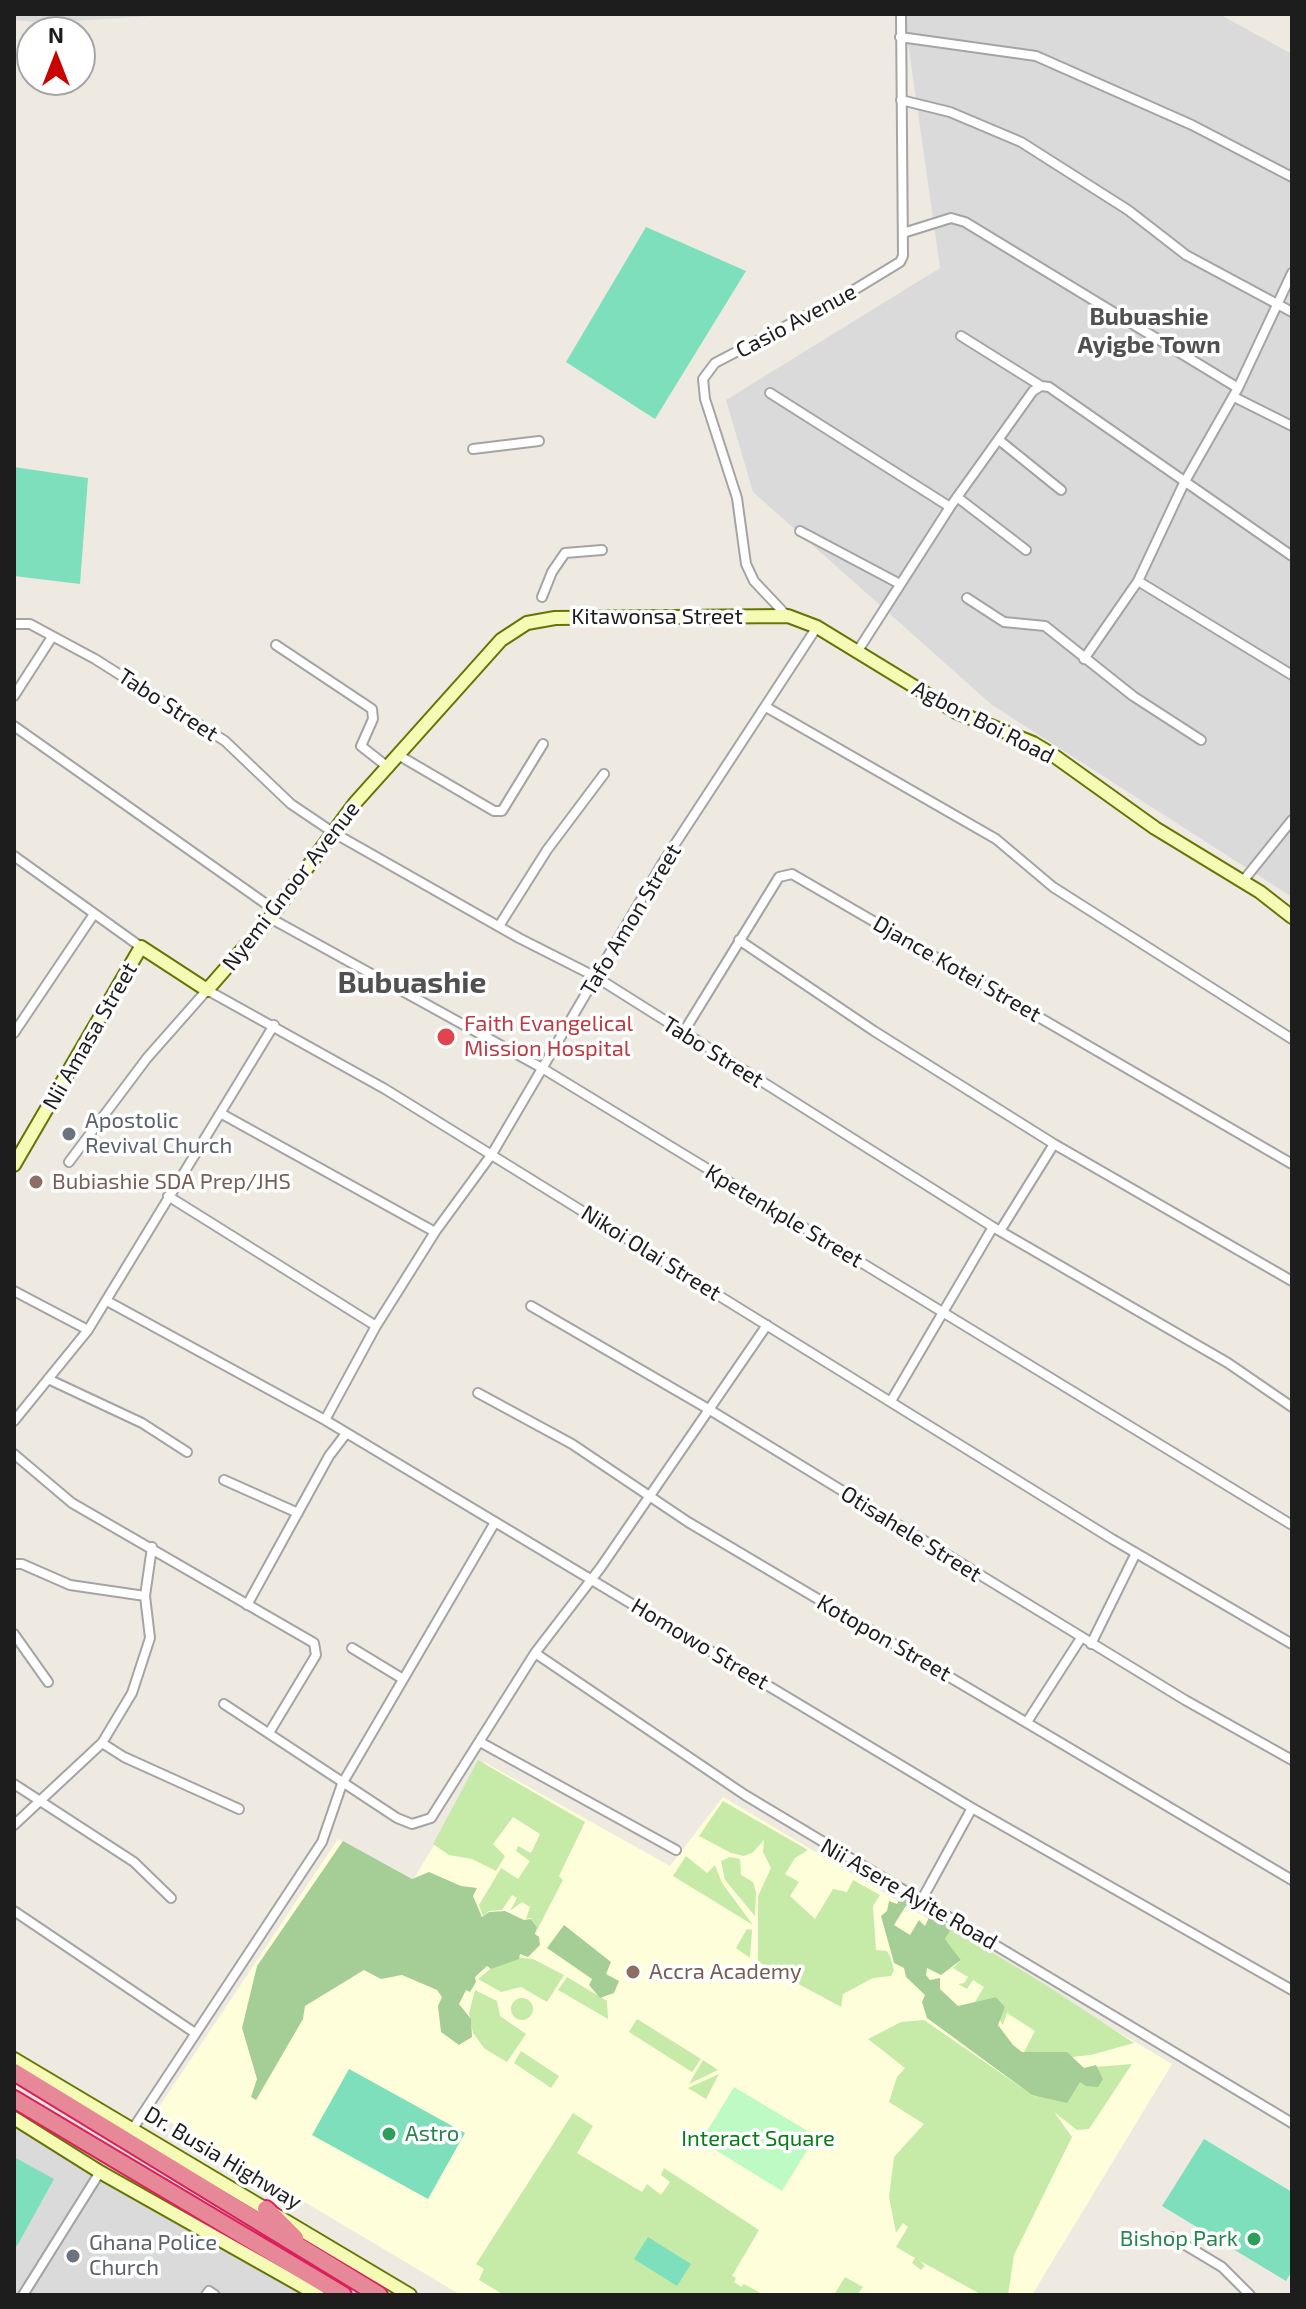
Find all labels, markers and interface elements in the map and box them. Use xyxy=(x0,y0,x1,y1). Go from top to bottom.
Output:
north arrow xyxy=(16,16,96,96)
text: N xyxy=(48,21,64,47)
street label: Casio Avenue xyxy=(731,278,861,364)
district label: Bubuashie Ayigbe Town xyxy=(1077,303,1221,359)
street label: Kitawonsa Street xyxy=(571,604,743,630)
street label: Tabo Street xyxy=(113,663,223,747)
street label: Agbon Boi Road xyxy=(908,675,1058,769)
street label: Nyemi Gnoor Avenue xyxy=(217,796,365,976)
street label: Tafo Amon Street xyxy=(575,839,687,1001)
street label: Djance Kotei Street xyxy=(868,910,1046,1028)
street label: Nii Amasa Street xyxy=(37,958,143,1114)
district label: Bubuashie xyxy=(338,965,486,1001)
place label: Faith Evangelical Mission Hospital xyxy=(464,1011,633,1062)
street label: Tabo Street xyxy=(658,1011,768,1093)
marker: Faith Evangelical Mission Hospital xyxy=(435,1026,457,1048)
place label: Apostolic Revival Church xyxy=(85,1108,232,1160)
marker: Apostolic Revival Church xyxy=(60,1125,78,1143)
street label: Kpetenkple Street xyxy=(701,1159,867,1273)
place label: Bubiashie SDA Prep/JHS xyxy=(52,1169,291,1195)
marker: Bubiashie SDA Prep/JHS xyxy=(27,1173,45,1191)
street label: Nikoi Olai Street xyxy=(576,1200,726,1306)
street label: Otisahele Street xyxy=(836,1480,986,1588)
street label: Kotopon Street xyxy=(812,1589,956,1687)
street label: Homowo Street xyxy=(627,1593,773,1695)
street label: Nii Asere Ayite Road xyxy=(816,1833,1002,1955)
place label: Accra Academy xyxy=(649,1959,802,1985)
marker: Accra Academy xyxy=(624,1963,642,1981)
street label: Dr. Busia Highway xyxy=(139,2101,307,2215)
place label: Astro xyxy=(405,2121,459,2147)
marker: Astro xyxy=(380,2125,398,2143)
park label: Interact Square xyxy=(681,2126,835,2152)
place label: Bishop Park xyxy=(1120,2226,1238,2252)
place label: Ghana Police Church xyxy=(89,2230,217,2282)
marker: Bishop Park xyxy=(1245,2230,1263,2248)
marker: Ghana Police Church xyxy=(64,2247,82,2265)

